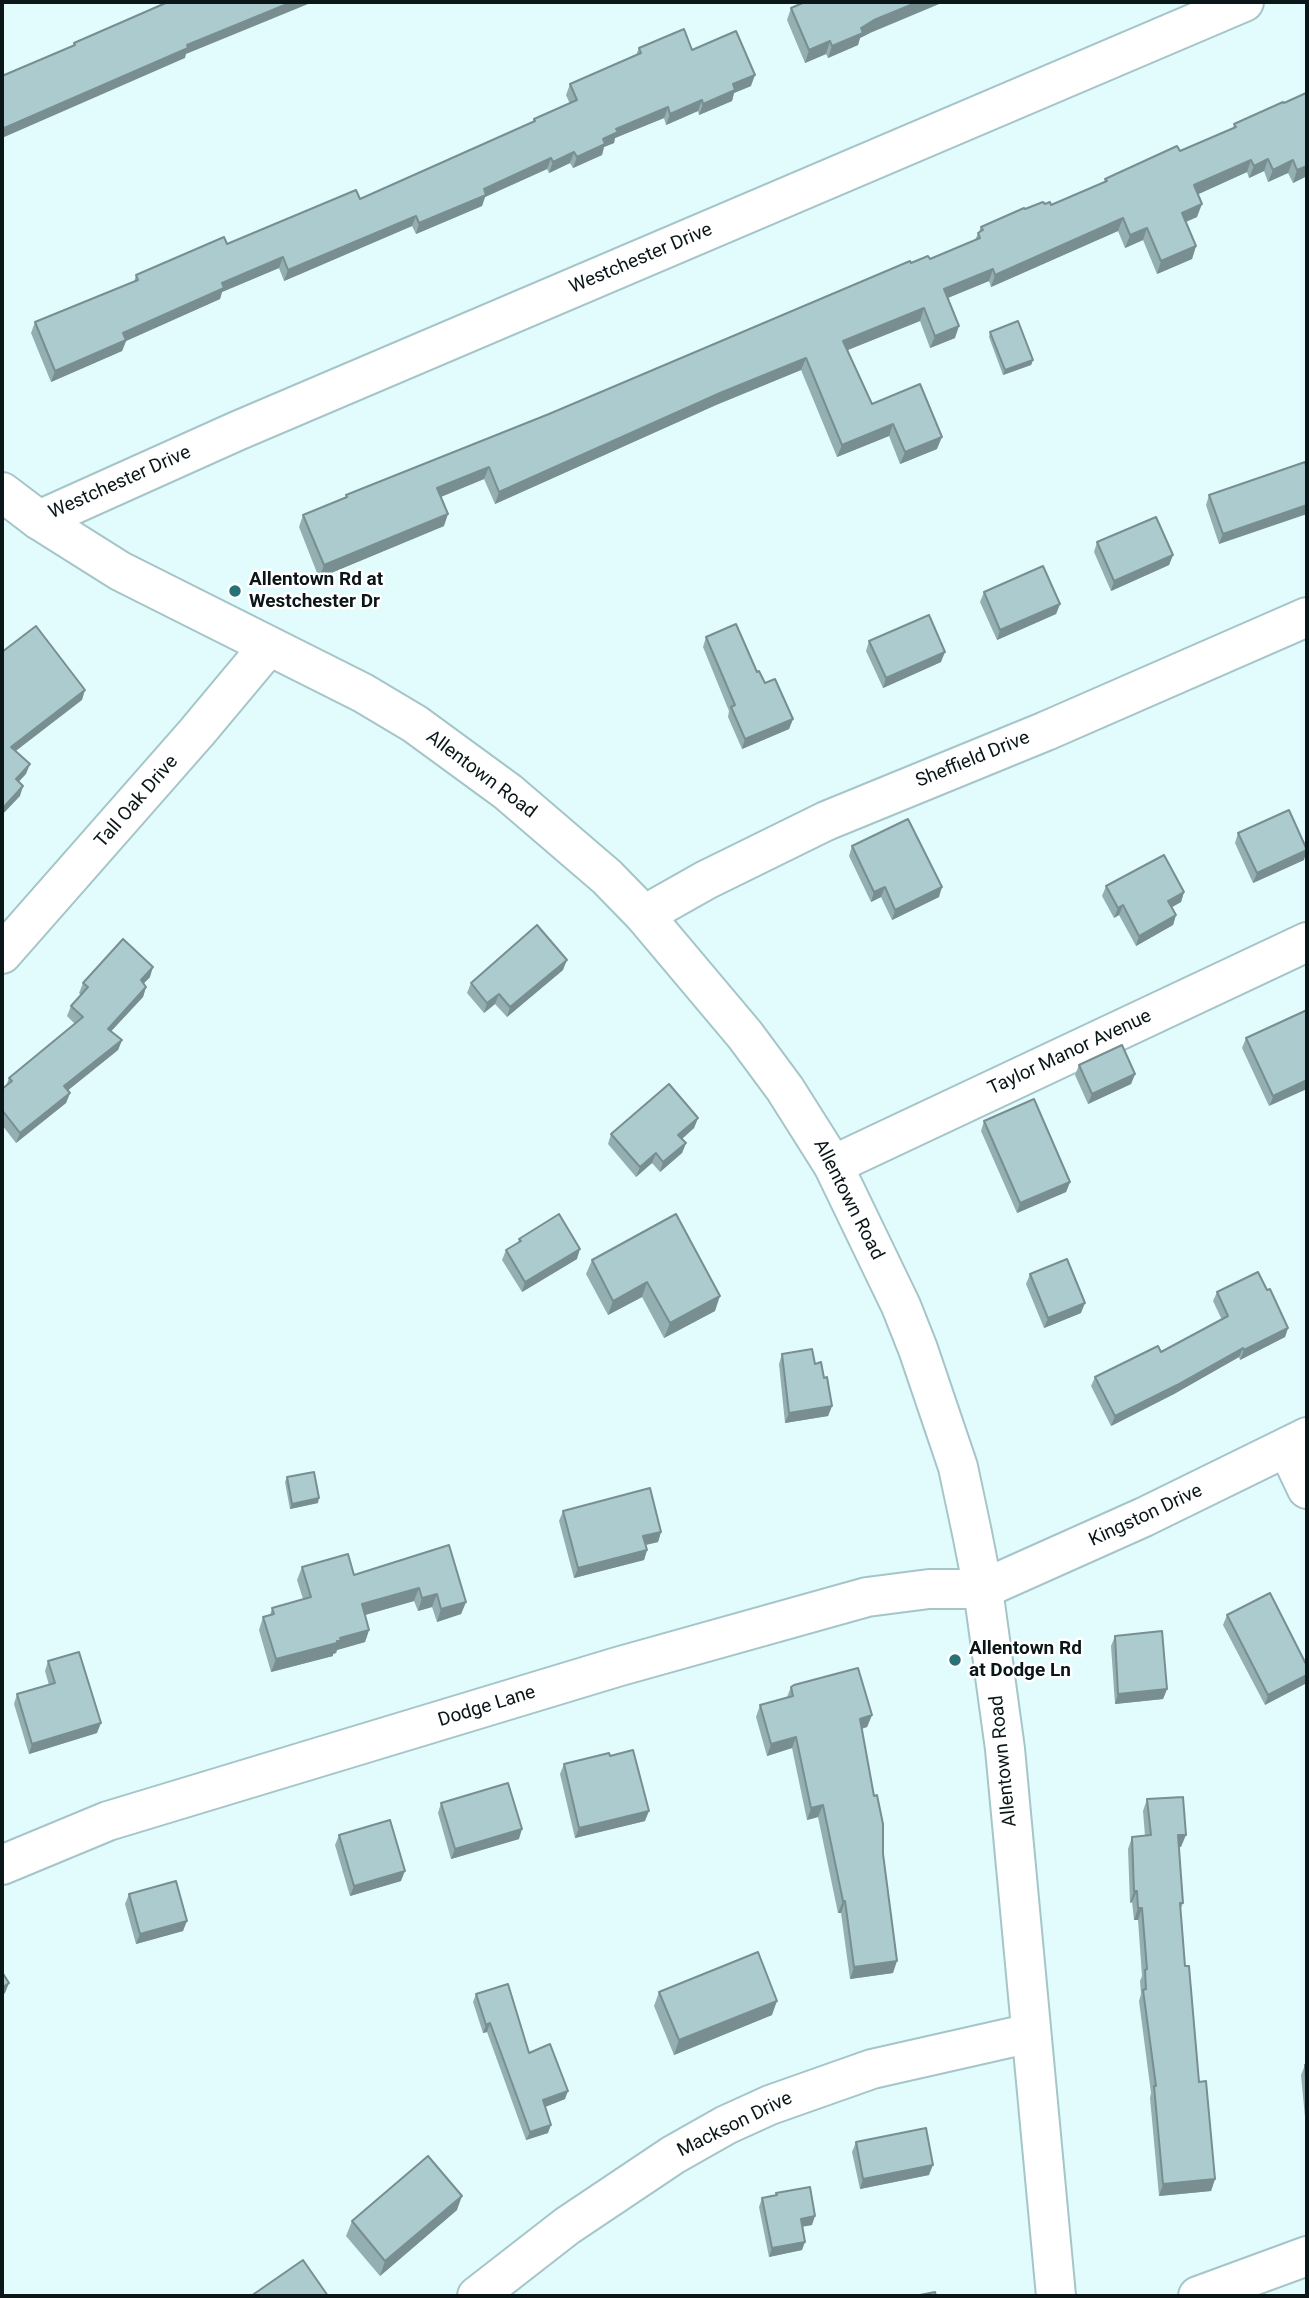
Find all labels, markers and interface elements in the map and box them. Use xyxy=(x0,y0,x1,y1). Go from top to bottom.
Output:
street label: Westchester Drive xyxy=(566,219,716,299)
street label: Westchester Drive xyxy=(45,441,195,525)
place label: Allentown Rd at Westchester Dr xyxy=(249,569,383,613)
marker: Allentown Rd at Westchester Dr xyxy=(227,583,243,599)
street label: Allentown Road xyxy=(421,726,541,824)
street label: Sheffield Drive xyxy=(913,727,1033,793)
street label: Tall Oak Drive xyxy=(91,751,183,853)
street label: Taylor Manor Avenue xyxy=(985,1005,1155,1101)
street label: Allentown Road xyxy=(808,1136,888,1264)
street label: Kingston Drive xyxy=(1086,1480,1206,1552)
place label: Allentown Rd at Dodge Ln xyxy=(969,1638,1082,1682)
marker: Allentown Rd at Dodge Ln xyxy=(947,1652,963,1668)
street label: Dodge Lane xyxy=(436,1681,538,1733)
street label: Allentown Road xyxy=(986,1694,1022,1828)
street label: Mackson Drive xyxy=(674,2087,796,2163)

